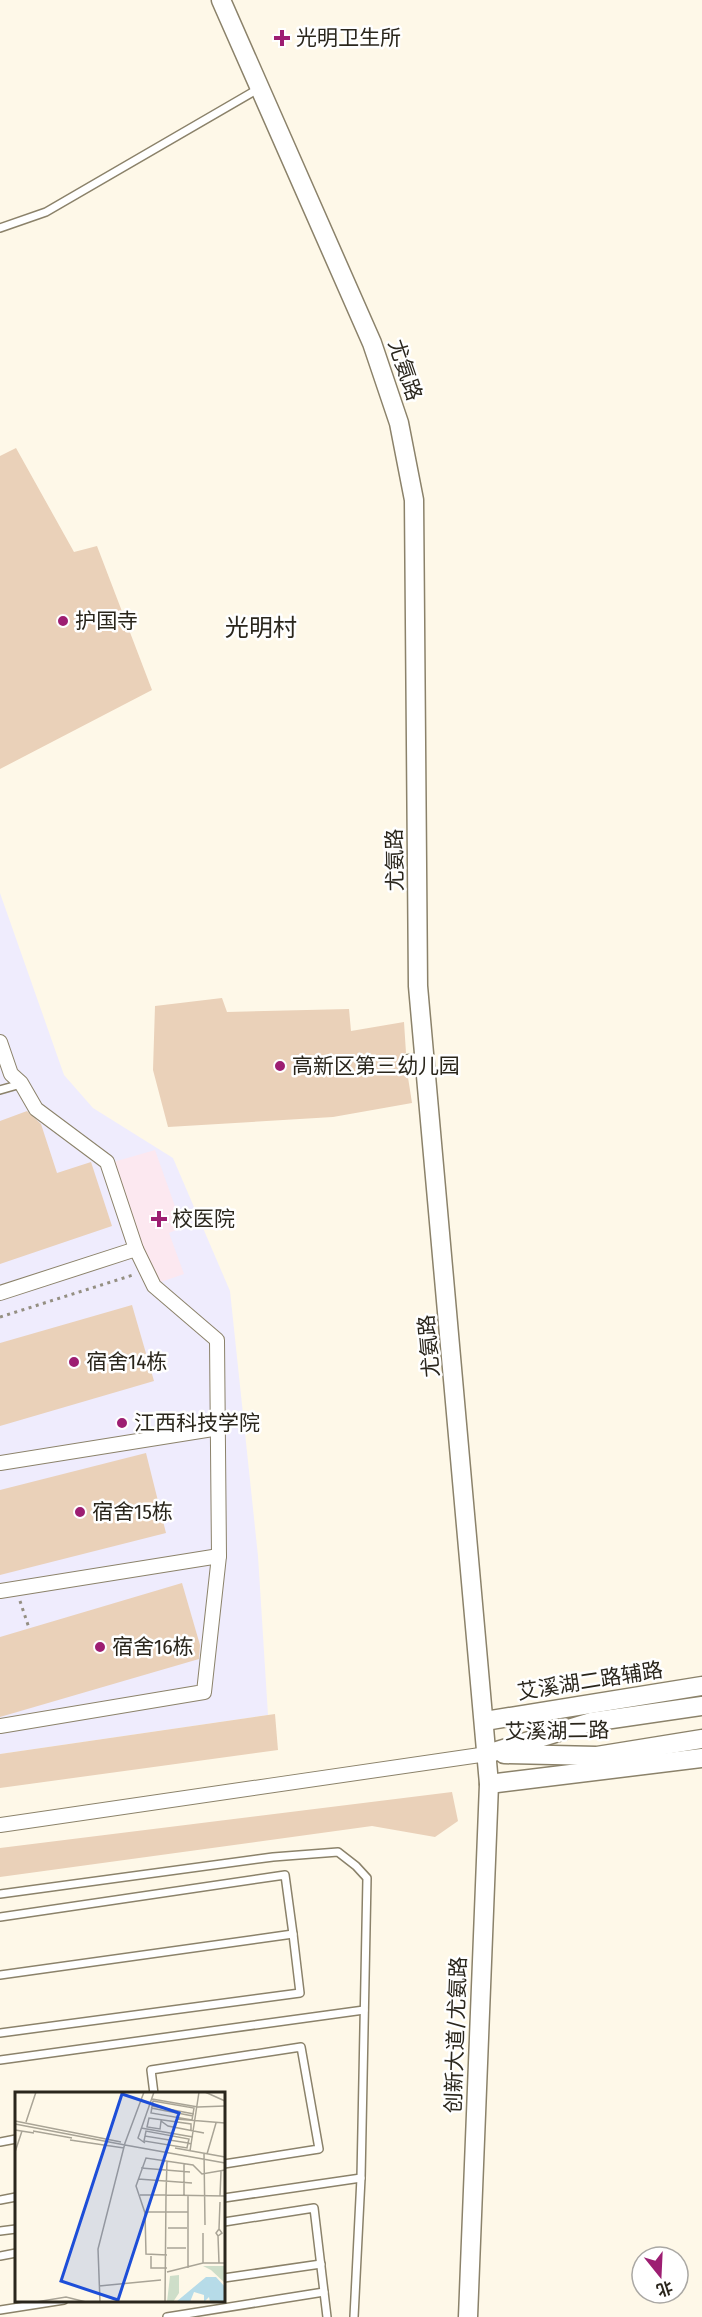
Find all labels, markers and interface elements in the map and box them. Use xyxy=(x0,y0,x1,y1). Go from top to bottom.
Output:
place label: 光明卫生所 xyxy=(296,25,401,51)
marker: 光明卫生所 xyxy=(273,29,291,47)
street label: 尤氨路 xyxy=(382,336,428,404)
place label: 护国寺 xyxy=(75,608,138,634)
marker: 护国寺 xyxy=(56,614,70,628)
district label: 光明村 xyxy=(225,614,297,642)
street label: 尤氨路 xyxy=(381,828,409,892)
place label: 高新区第三幼儿园 xyxy=(292,1053,460,1079)
marker: 高新区第三幼儿园 xyxy=(273,1059,287,1073)
place label: 校医院 xyxy=(172,1206,235,1232)
marker: 校医院 xyxy=(150,1210,168,1228)
street label: 尤氨路 xyxy=(413,1313,445,1379)
place label: 宿舍14栋 xyxy=(86,1349,167,1375)
marker: 宿舍14栋 xyxy=(67,1355,81,1369)
place label: 江西科技学院 xyxy=(134,1410,260,1436)
marker: 江西科技学院 xyxy=(115,1416,129,1430)
place label: 宿舍15栋 xyxy=(92,1499,173,1525)
marker: 宿舍15栋 xyxy=(73,1505,87,1519)
place label: 宿舍16栋 xyxy=(112,1634,194,1660)
marker: 宿舍16栋 xyxy=(93,1640,107,1654)
street label: 艾溪湖二路辅路 xyxy=(515,1657,665,1705)
street label: 艾溪湖二路 xyxy=(504,1717,610,1745)
street label: 创新大道/尤氨路 xyxy=(440,1956,472,2114)
inset map xyxy=(15,2092,225,2302)
north arrow xyxy=(630,2245,690,2305)
text: 北 xyxy=(654,2277,675,2300)

